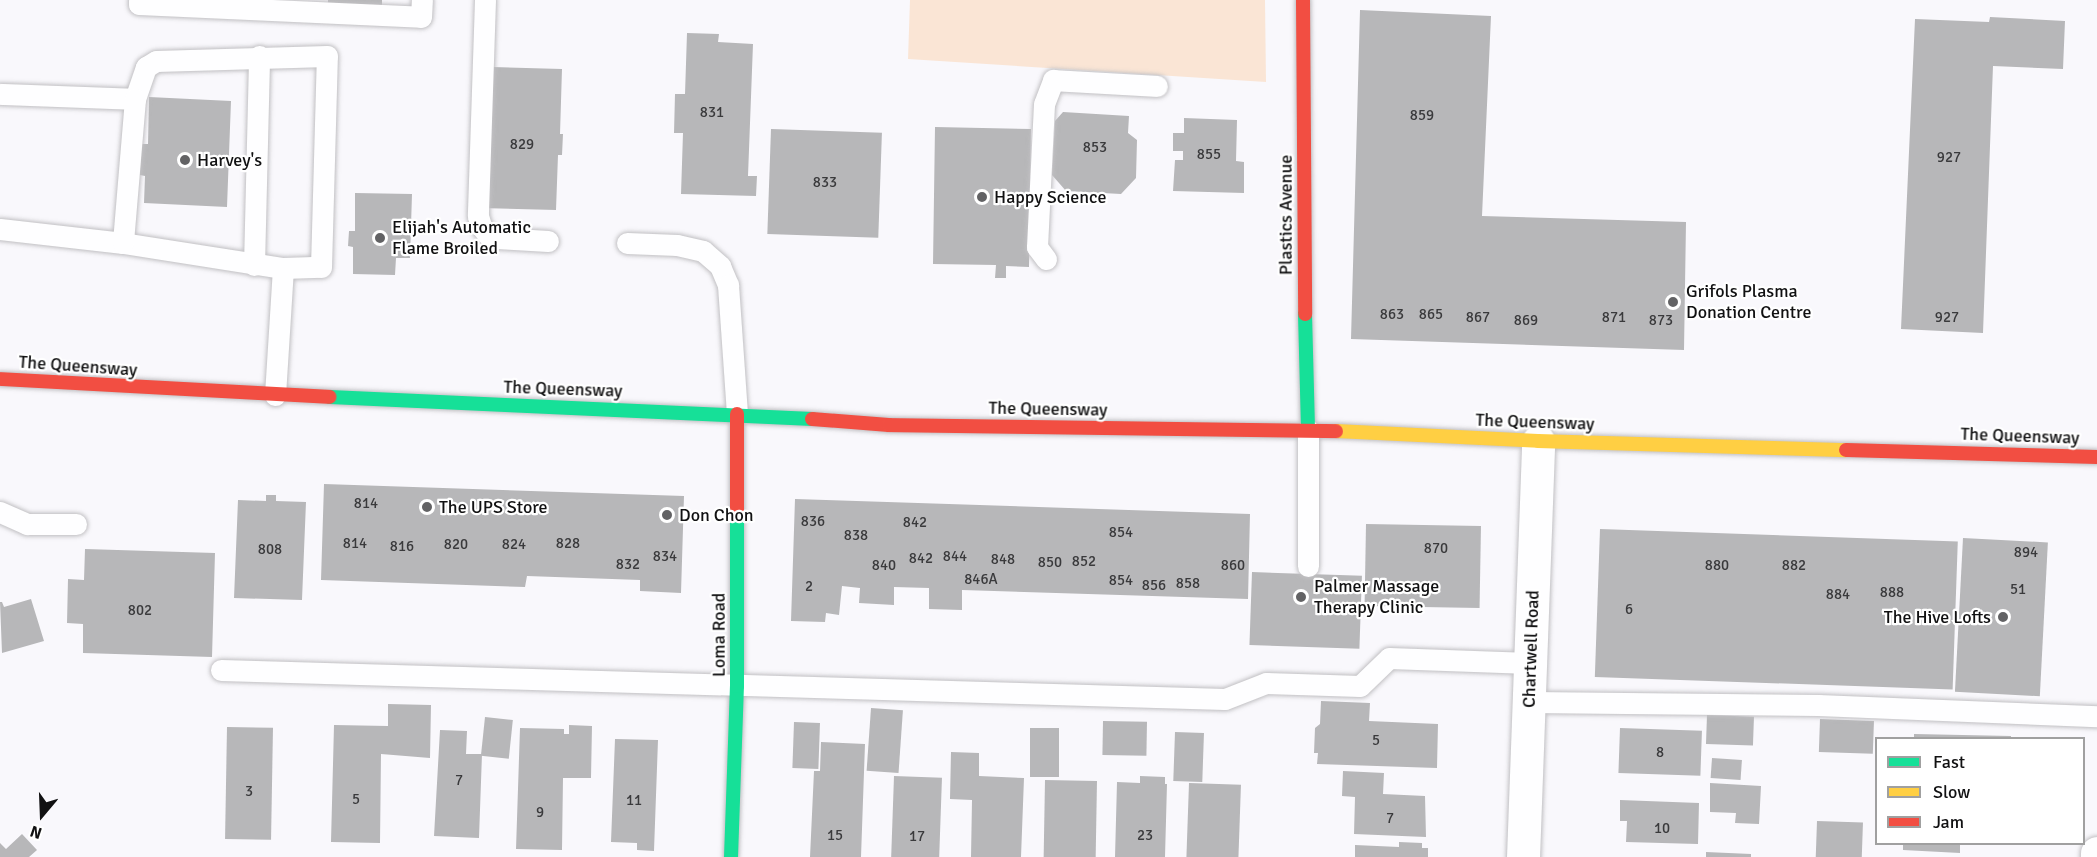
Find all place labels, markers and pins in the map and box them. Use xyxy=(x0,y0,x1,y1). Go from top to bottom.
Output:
place label: Harvey's xyxy=(197,149,262,171)
marker: Harvey's xyxy=(178,153,192,167)
place label: Happy Science xyxy=(994,186,1106,208)
marker: Happy Science xyxy=(975,190,989,204)
place label: Elijah's Automatic Flame Broiled xyxy=(392,217,531,260)
marker: Elijah's Automatic Flame Broiled xyxy=(373,231,387,245)
place label: Grifols Plasma Donation Centre xyxy=(1686,281,1811,324)
marker: Grifols Plasma Donation Centre xyxy=(1664,293,1682,311)
place label: The UPS Store xyxy=(439,496,548,518)
marker: The UPS Store xyxy=(420,500,434,514)
place label: Don Chon xyxy=(679,504,754,526)
marker: Don Chon xyxy=(660,508,674,522)
place label: Palmer Massage Therapy Clinic xyxy=(1314,576,1439,618)
marker: Palmer Massage Therapy Clinic xyxy=(1292,588,1310,606)
place label: The Hive Lofts xyxy=(1884,606,1991,628)
marker: The Hive Lofts xyxy=(1996,610,2010,624)

